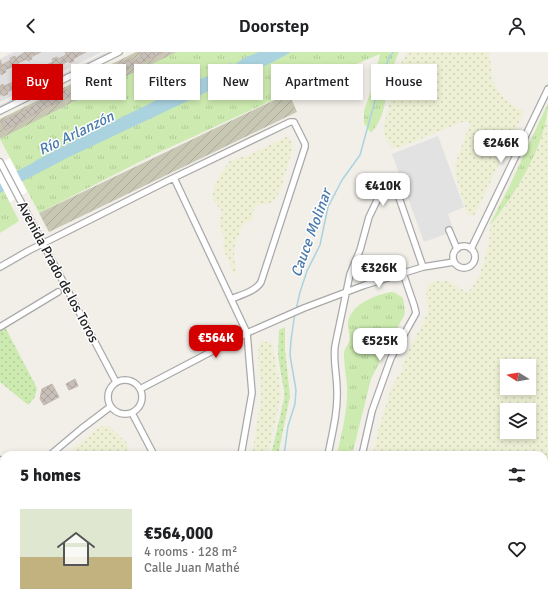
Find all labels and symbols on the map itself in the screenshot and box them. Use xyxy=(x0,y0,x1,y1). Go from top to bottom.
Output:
water label: Río Arlanzón xyxy=(35,107,117,159)
pin: €246K xyxy=(473,130,529,164)
pin: €410K xyxy=(355,173,411,207)
water label: Cauce Molinar xyxy=(287,184,336,279)
street label: Avenida Prado de los Toros xyxy=(14,199,102,345)
pin: €326K xyxy=(351,255,407,289)
pin: €564K xyxy=(188,325,244,359)
pin: €525K xyxy=(352,328,408,362)
north arrow xyxy=(500,359,536,395)

